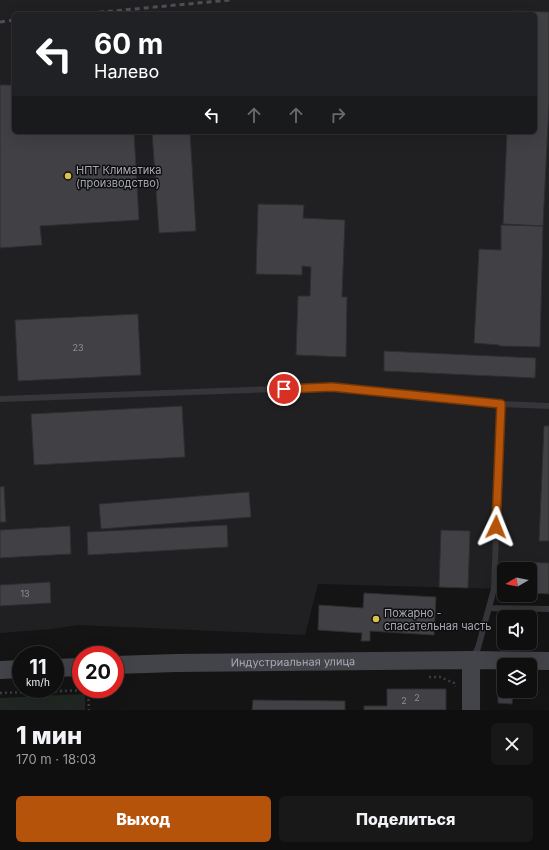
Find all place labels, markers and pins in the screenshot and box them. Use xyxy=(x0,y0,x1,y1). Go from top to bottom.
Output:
place label: НПТ Климатика (производство) xyxy=(76,163,161,190)
marker: НПТ Климатика (производство) xyxy=(63,171,73,181)
pin xyxy=(267,372,301,406)
place label: Пожарно - спасательная часть xyxy=(384,606,491,633)
marker: Пожарно - спасательная часть xyxy=(371,614,381,624)

